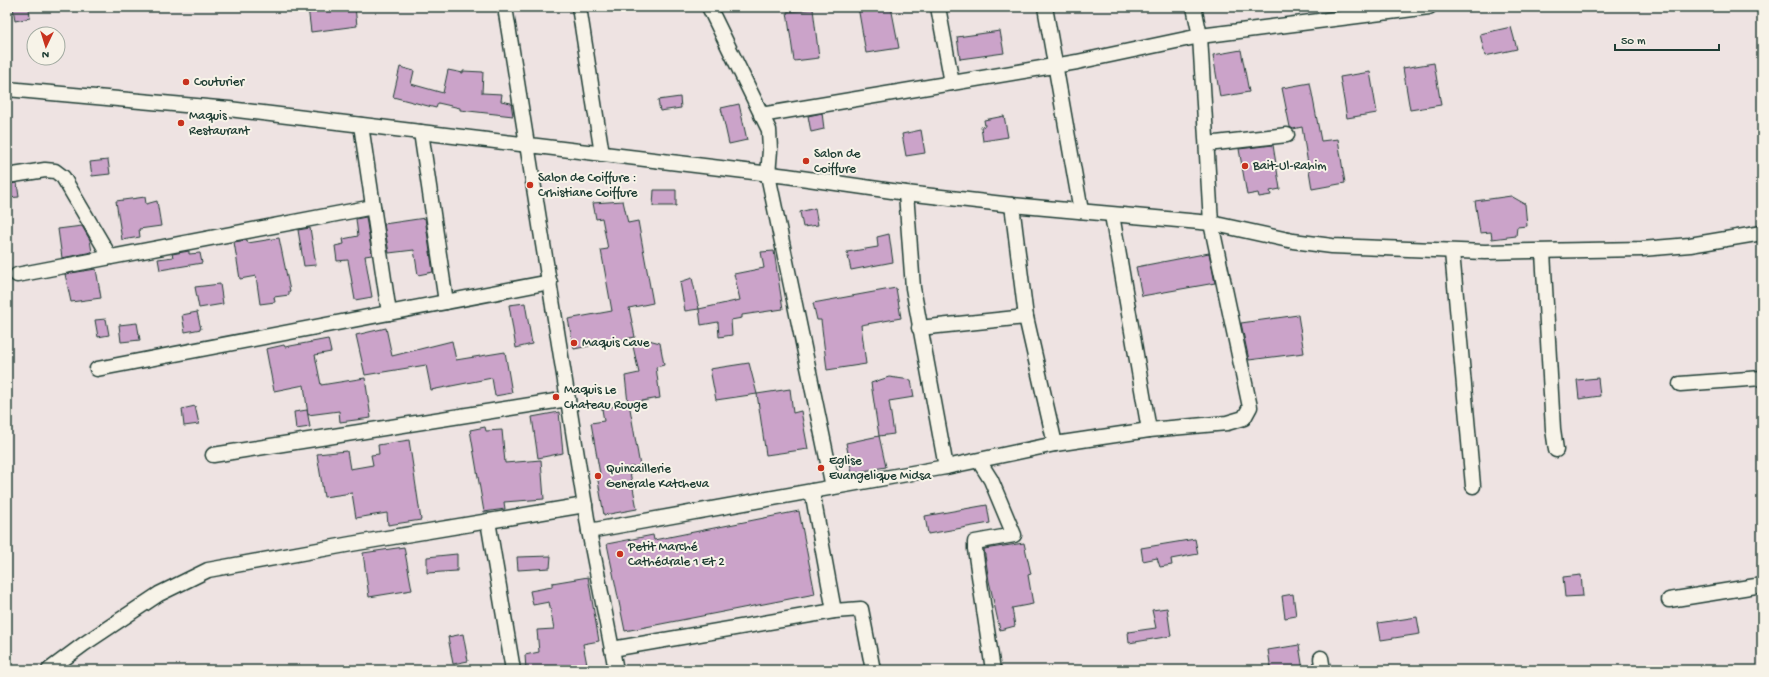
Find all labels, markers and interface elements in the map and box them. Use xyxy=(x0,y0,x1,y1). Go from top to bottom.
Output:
north arrow xyxy=(26,26,66,66)
scale bar xyxy=(1615,26,1719,52)
text: 50 m xyxy=(1621,35,1646,49)
text: N xyxy=(41,48,49,60)
place label: Couturier xyxy=(194,75,245,90)
marker: Couturier xyxy=(181,77,191,87)
place label: Maquis Restaurant xyxy=(189,109,251,139)
marker: Maquis Restaurant xyxy=(176,118,186,128)
place label: Salon de Coiffure xyxy=(814,147,861,177)
marker: Salon de Coiffure xyxy=(801,156,811,166)
place label: Bait-Ul-Rahim xyxy=(1252,159,1327,174)
marker: Bait-Ul-Rahim xyxy=(1240,161,1250,171)
place label: Salon de Coiffure : Crhistiane Coiffure xyxy=(538,171,638,201)
marker: Salon de Coiffure : Crhistiane Coiffure xyxy=(525,180,535,190)
place label: Maquis Cave xyxy=(582,336,650,351)
marker: Maquis Cave xyxy=(569,338,579,348)
place label: Maquis Le Chateau Rouge xyxy=(564,383,648,413)
marker: Maquis Le Chateau Rouge xyxy=(551,392,561,402)
place label: Eglise Evangelique Midsa xyxy=(829,454,932,484)
place label: Quincaillerie Generale Katcheva xyxy=(606,462,710,492)
marker: Eglise Evangelique Midsa xyxy=(816,463,826,473)
marker: Quincaillerie Generale Katcheva xyxy=(593,471,603,481)
place label: Petit Marché Cathédrale 1 Et 2 xyxy=(627,540,725,570)
marker: Petit Marché Cathédrale 1 Et 2 xyxy=(615,549,625,559)

